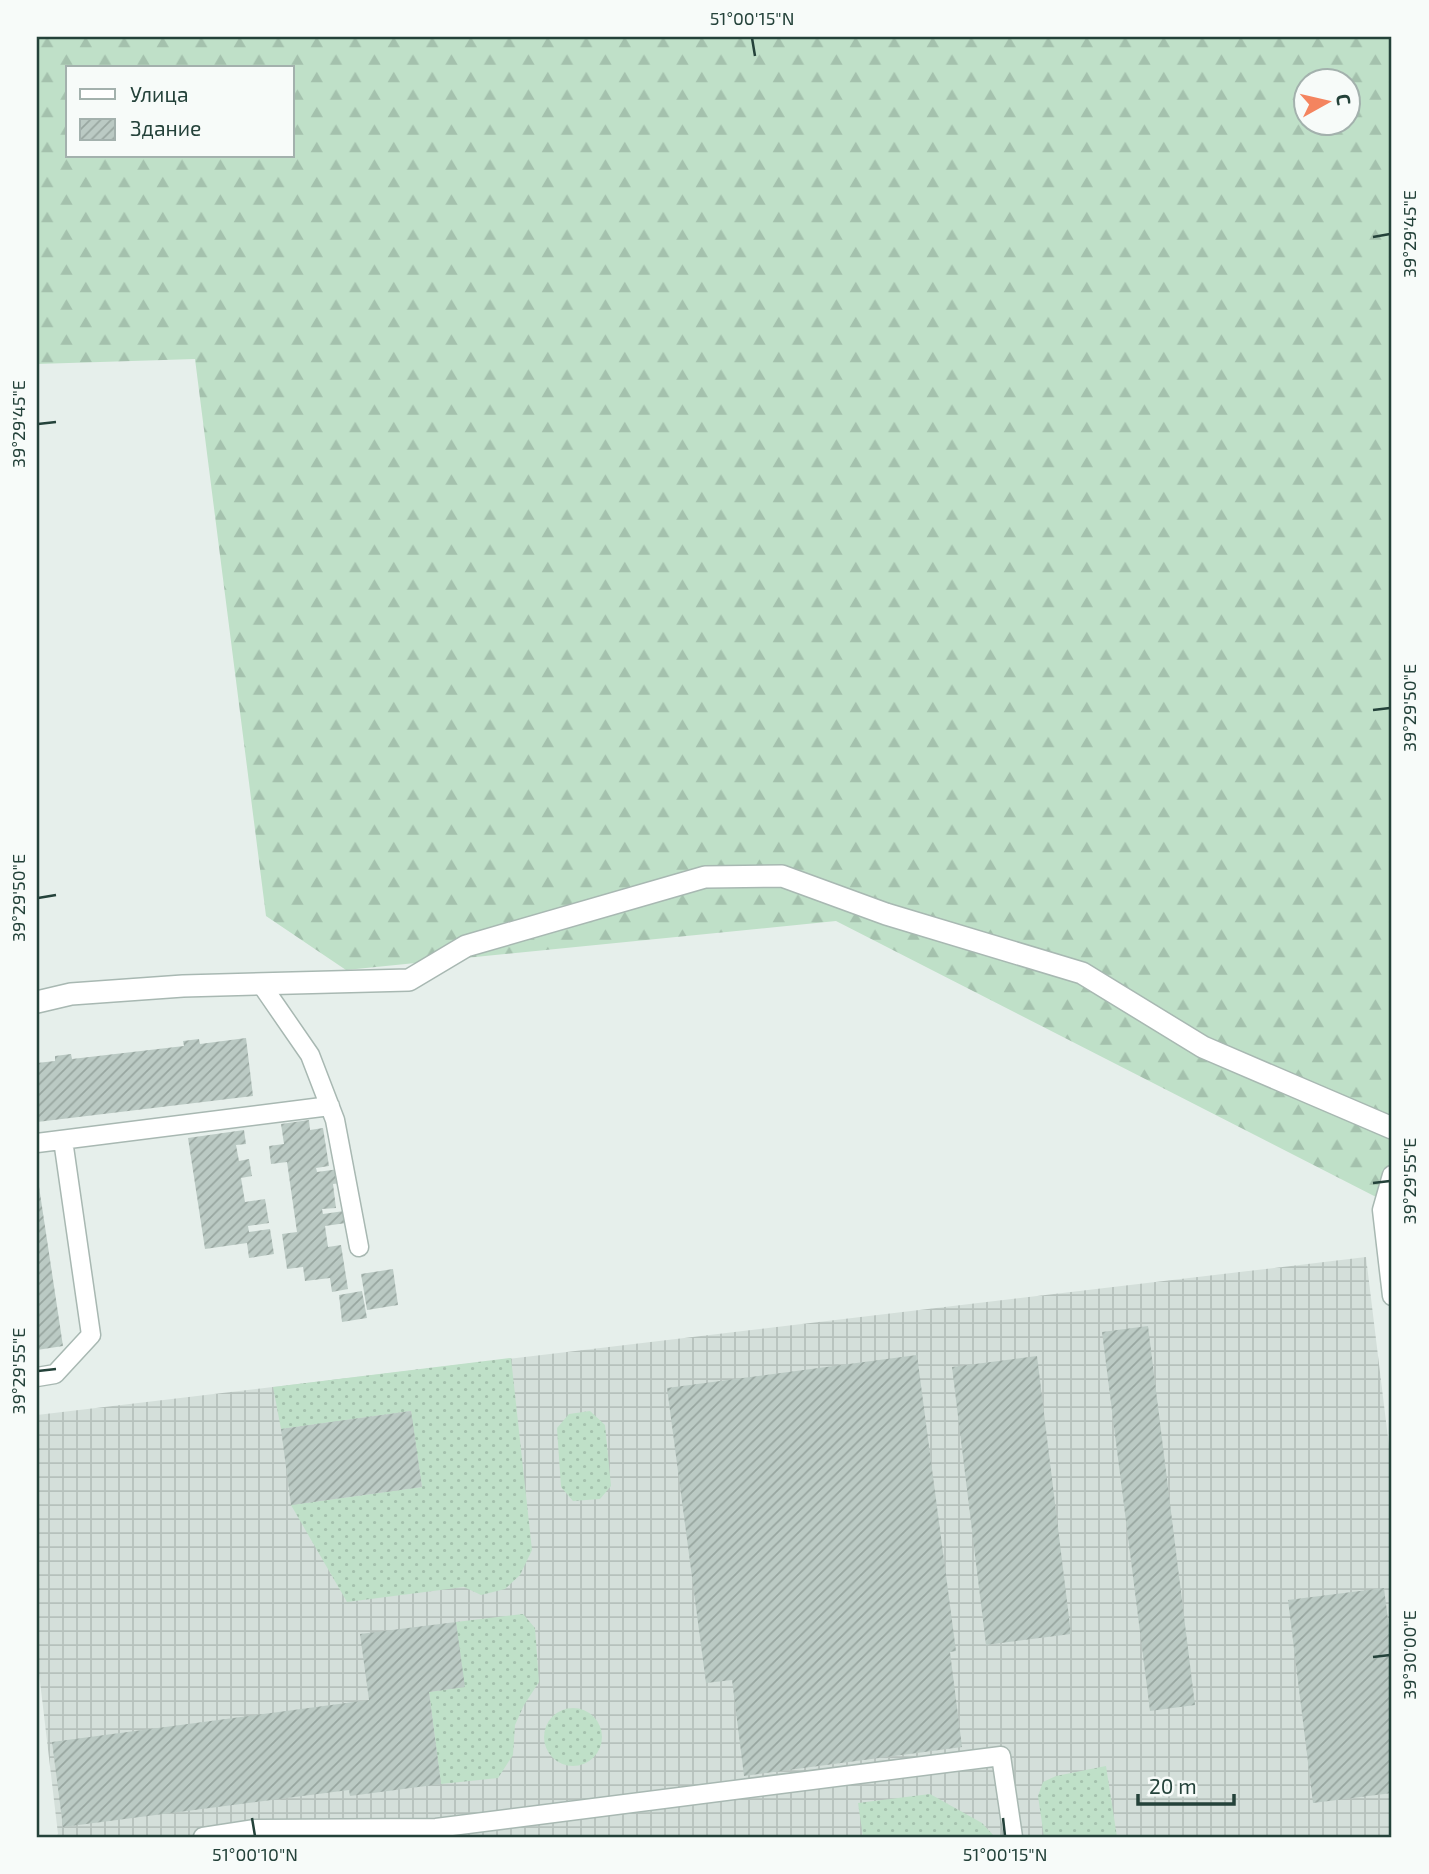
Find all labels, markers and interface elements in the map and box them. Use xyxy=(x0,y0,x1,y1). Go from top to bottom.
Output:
text: 51°00'15"N xyxy=(710,7,794,29)
legend xyxy=(66,66,294,158)
north arrow xyxy=(1292,66,1362,136)
text: Улица xyxy=(130,81,189,106)
text: С xyxy=(1332,92,1356,107)
text: Здание xyxy=(130,115,201,140)
text: 39°29'45"E xyxy=(1398,190,1420,278)
text: 39°29'45"E xyxy=(7,380,29,468)
text: 39°29'50"E xyxy=(1398,664,1420,752)
text: 39°29'50"E xyxy=(7,854,29,942)
text: 39°29'55"E xyxy=(1398,1138,1420,1224)
text: 39°29'55"E xyxy=(7,1328,29,1414)
text: 39°30'00"E xyxy=(1398,1610,1420,1700)
scale bar xyxy=(1138,1762,1235,1806)
text: 20 m xyxy=(1149,1773,1197,1798)
text: 51°00'10"N xyxy=(212,1843,298,1865)
text: 51°00'15"N xyxy=(963,1843,1047,1865)

